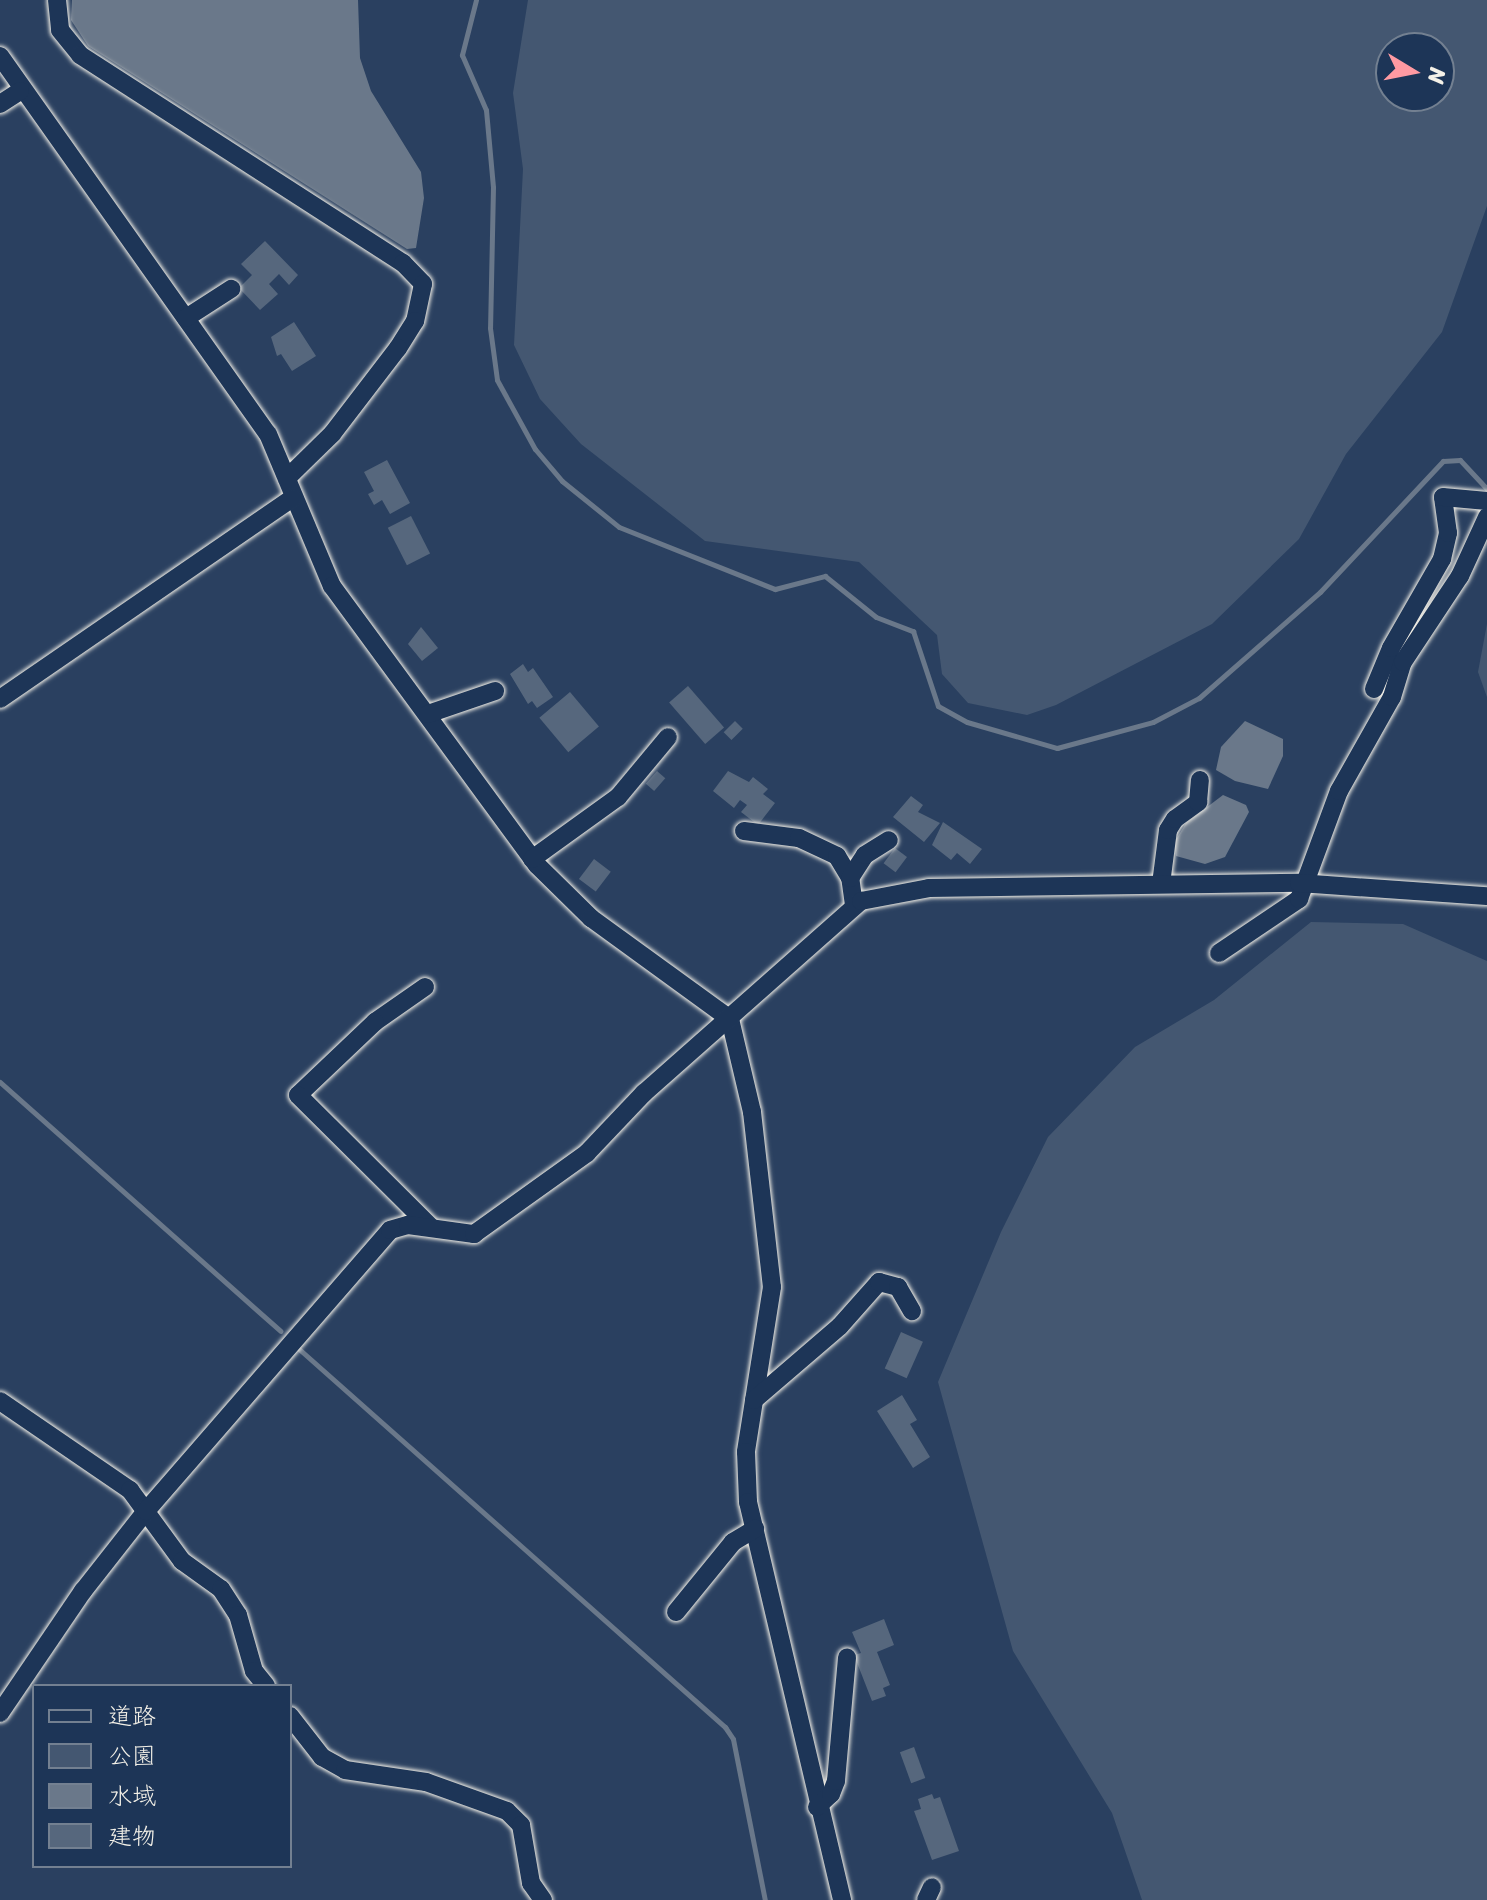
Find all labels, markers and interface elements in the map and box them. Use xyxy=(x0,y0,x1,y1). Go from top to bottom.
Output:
north arrow xyxy=(1375,32,1455,112)
text: N xyxy=(1417,65,1458,87)
legend xyxy=(32,1684,292,1868)
text: 道路 xyxy=(108,1695,156,1737)
text: 公園 xyxy=(108,1735,156,1777)
text: 水域 xyxy=(108,1775,156,1817)
text: 建物 xyxy=(108,1815,156,1857)

